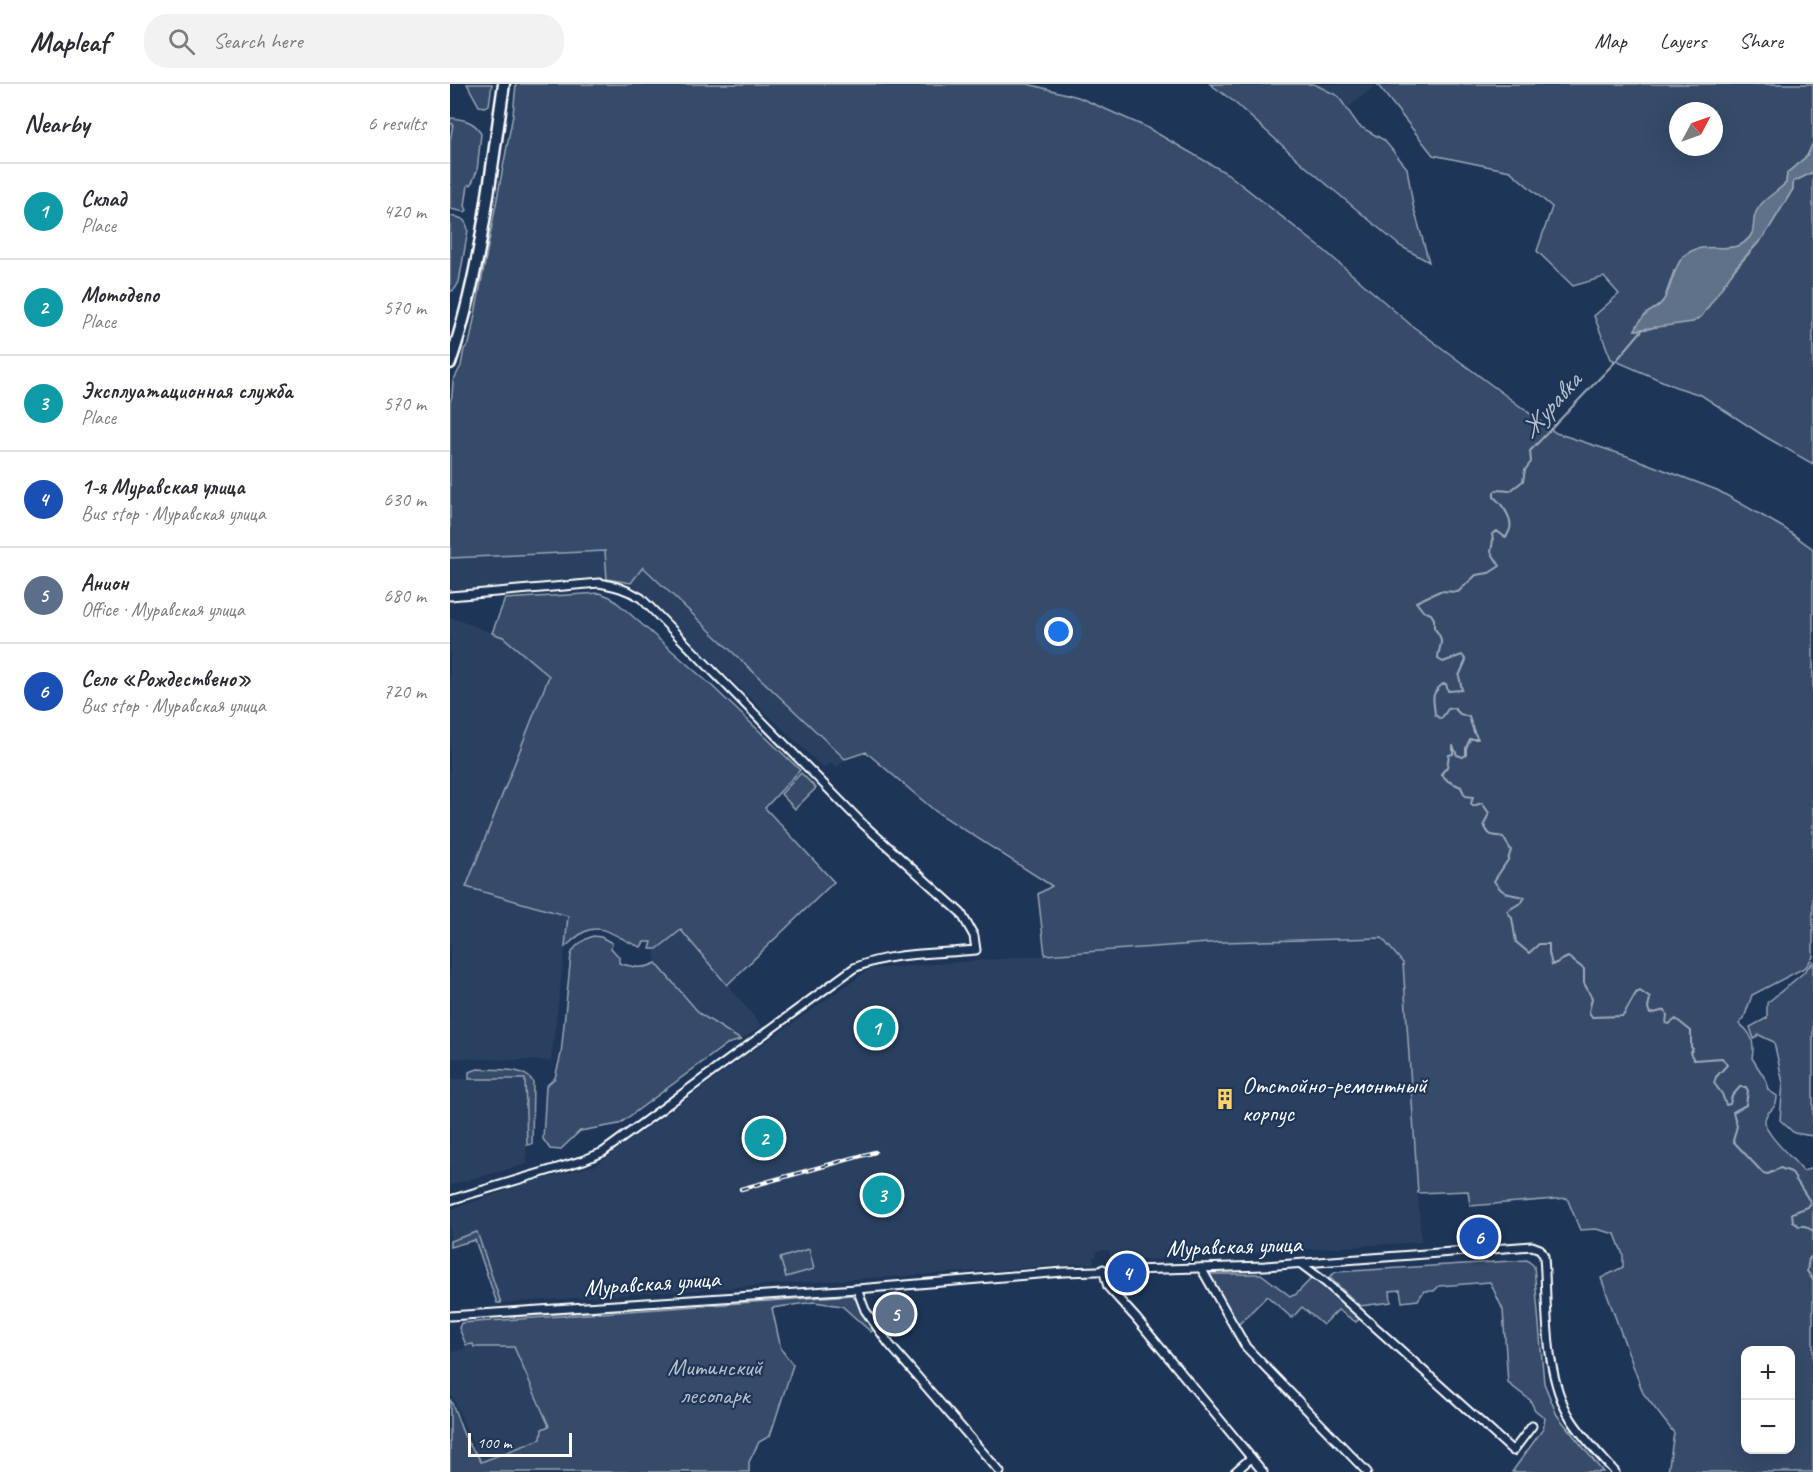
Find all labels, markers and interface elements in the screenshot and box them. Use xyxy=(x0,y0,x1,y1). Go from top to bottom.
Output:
search box xyxy=(144,14,564,68)
text: Mapleaf xyxy=(30,24,108,59)
icon: search xyxy=(165,25,198,58)
text: Search here xyxy=(213,27,303,55)
text: Map xyxy=(1594,28,1627,54)
text: Layers xyxy=(1660,28,1706,54)
text: Share xyxy=(1739,28,1783,54)
north arrow xyxy=(1669,102,1723,156)
text: Nearby xyxy=(24,107,89,140)
text: 6 results xyxy=(367,111,426,136)
text: Склад xyxy=(81,185,126,213)
text: 1 xyxy=(39,199,48,224)
text: 420 m xyxy=(383,199,426,224)
text: Place xyxy=(81,213,116,238)
text: Мотодепо xyxy=(81,281,159,309)
text: 2 xyxy=(39,295,48,320)
text: 570 m xyxy=(383,295,426,320)
text: Place xyxy=(81,309,116,334)
water label: Журавка xyxy=(1513,363,1590,445)
text: Эксплуатационная служба xyxy=(81,377,292,405)
text: 3 xyxy=(39,391,48,416)
text: 570 m xyxy=(383,391,426,416)
text: Place xyxy=(81,405,116,430)
text: 1-я Муравская улица xyxy=(81,473,245,501)
text: 4 xyxy=(39,487,48,512)
text: 630 m xyxy=(383,487,426,512)
text: Bus stop · Муравская улица xyxy=(81,501,265,526)
text: Анион xyxy=(81,569,128,597)
text: 5 xyxy=(39,583,48,608)
text: 680 m xyxy=(383,583,426,608)
text: Office · Муравская улица xyxy=(81,597,245,622)
your location xyxy=(1044,617,1073,646)
text: Село «Рождествено» xyxy=(81,665,251,693)
text: 6 xyxy=(39,679,48,704)
text: 720 m xyxy=(383,679,426,704)
text: Bus stop · Муравская улица xyxy=(81,693,265,718)
pin: 1 xyxy=(856,1006,896,1050)
place label: Отстойно-ремонтный корпус xyxy=(1242,1070,1429,1128)
building icon: Отстойно-ремонтный корпус xyxy=(1213,1087,1237,1111)
pin: 2 xyxy=(744,1116,784,1160)
pin: 3 xyxy=(862,1172,902,1218)
pin: 6 xyxy=(1460,1214,1498,1260)
street label: Муравская улица xyxy=(1165,1229,1304,1263)
pin: 4 xyxy=(1108,1250,1146,1296)
street label: Муравская улица xyxy=(583,1263,722,1303)
pin: 5 xyxy=(876,1292,914,1336)
map controls xyxy=(1741,1346,1795,1454)
button: + xyxy=(1741,1346,1795,1400)
park label: Митинский лесопарк xyxy=(668,1352,764,1410)
button: − xyxy=(1741,1400,1795,1454)
scale bar xyxy=(468,1430,572,1458)
text: 100 m xyxy=(477,1433,511,1453)

